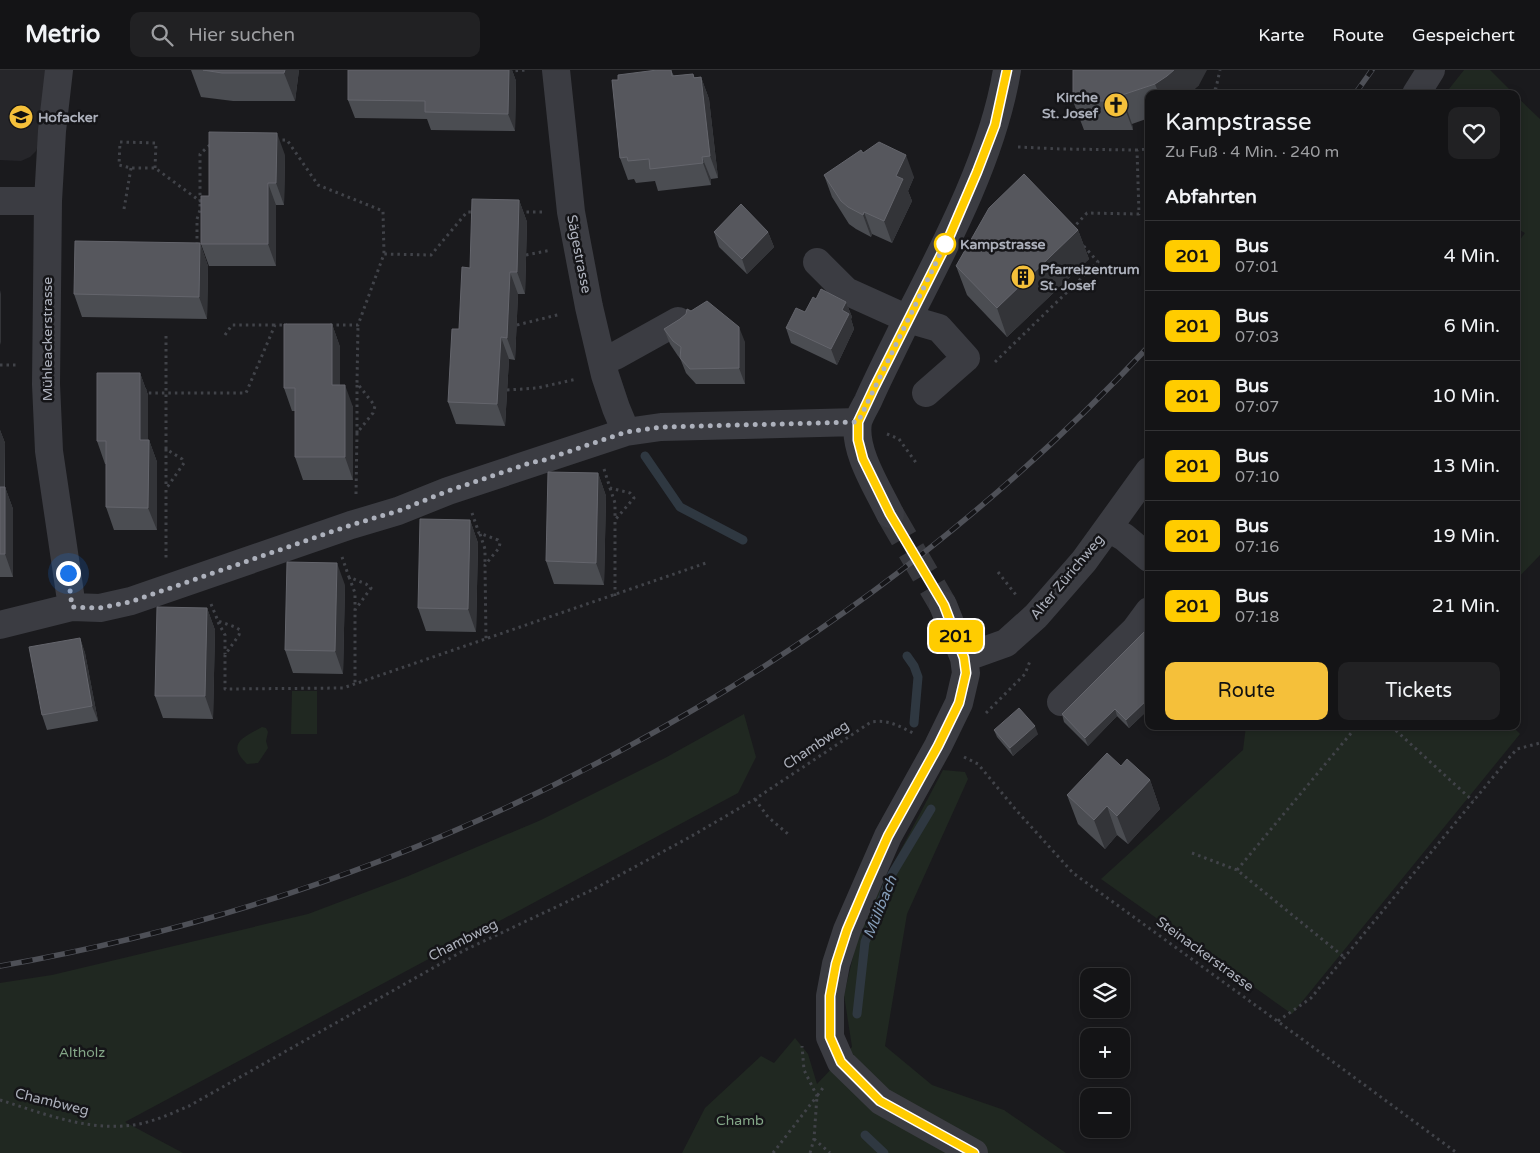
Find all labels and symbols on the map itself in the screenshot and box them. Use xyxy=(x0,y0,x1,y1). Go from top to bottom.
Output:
place label: Kirche St. Josef xyxy=(1042,89,1099,122)
church icon: Kirche St. Josef xyxy=(1103,92,1129,118)
school or university icon: Hofacker xyxy=(8,104,34,130)
place label: Hofacker xyxy=(38,109,99,126)
street label: Sägestrasse xyxy=(563,213,595,295)
marker: Kampstrasse xyxy=(934,233,956,255)
place label: Kampstrasse xyxy=(960,236,1046,253)
place label: Pfarreizentrum St. Josef xyxy=(1040,261,1140,294)
building icon: Pfarreizentrum St. Josef xyxy=(1010,264,1036,290)
street label: Mühleackerstrasse xyxy=(39,277,56,401)
street label: Alter Zürichweg xyxy=(1026,531,1108,623)
your location xyxy=(56,561,81,586)
line badge: 201 xyxy=(927,620,985,652)
street label: Chambweg xyxy=(780,717,852,773)
water label: Mülibach xyxy=(859,872,901,941)
street label: Steinackerstrasse xyxy=(1153,913,1257,995)
street label: Chambweg xyxy=(426,915,500,965)
park label: Altholz xyxy=(59,1044,105,1061)
street label: Chambweg xyxy=(13,1085,91,1119)
park label: Chamb xyxy=(716,1112,764,1129)

